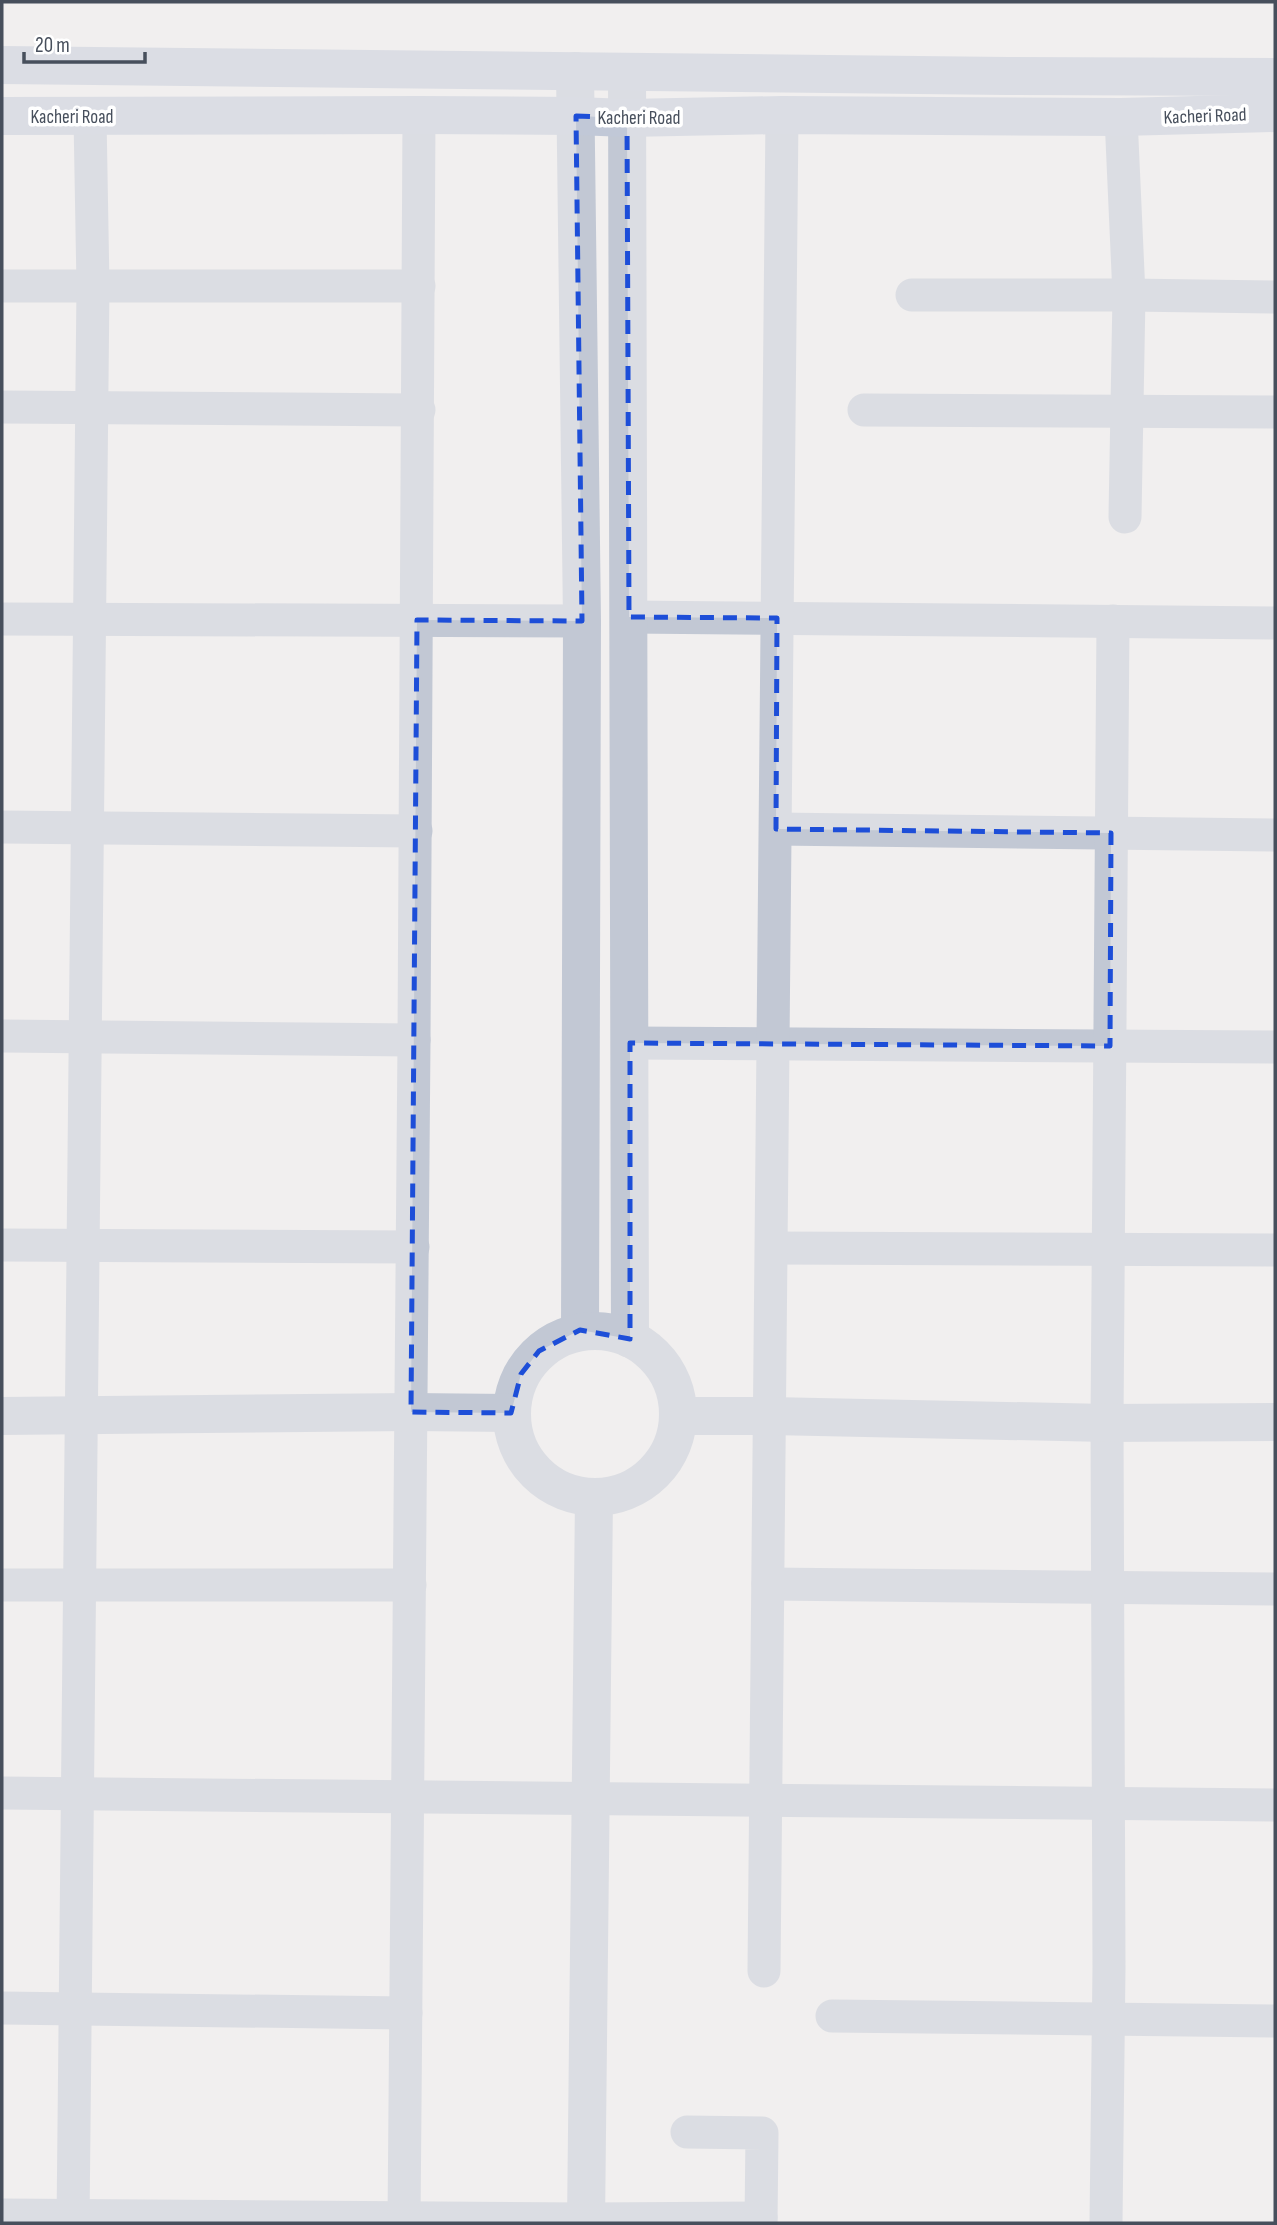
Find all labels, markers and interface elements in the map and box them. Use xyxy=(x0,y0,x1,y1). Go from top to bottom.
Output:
scale bar xyxy=(24,21,145,65)
text: 20 m xyxy=(35,33,70,58)
street label: Kacheri Road xyxy=(1163,104,1247,129)
street label: Kacheri Road xyxy=(31,106,113,129)
street label: Kacheri Road xyxy=(598,107,680,130)

